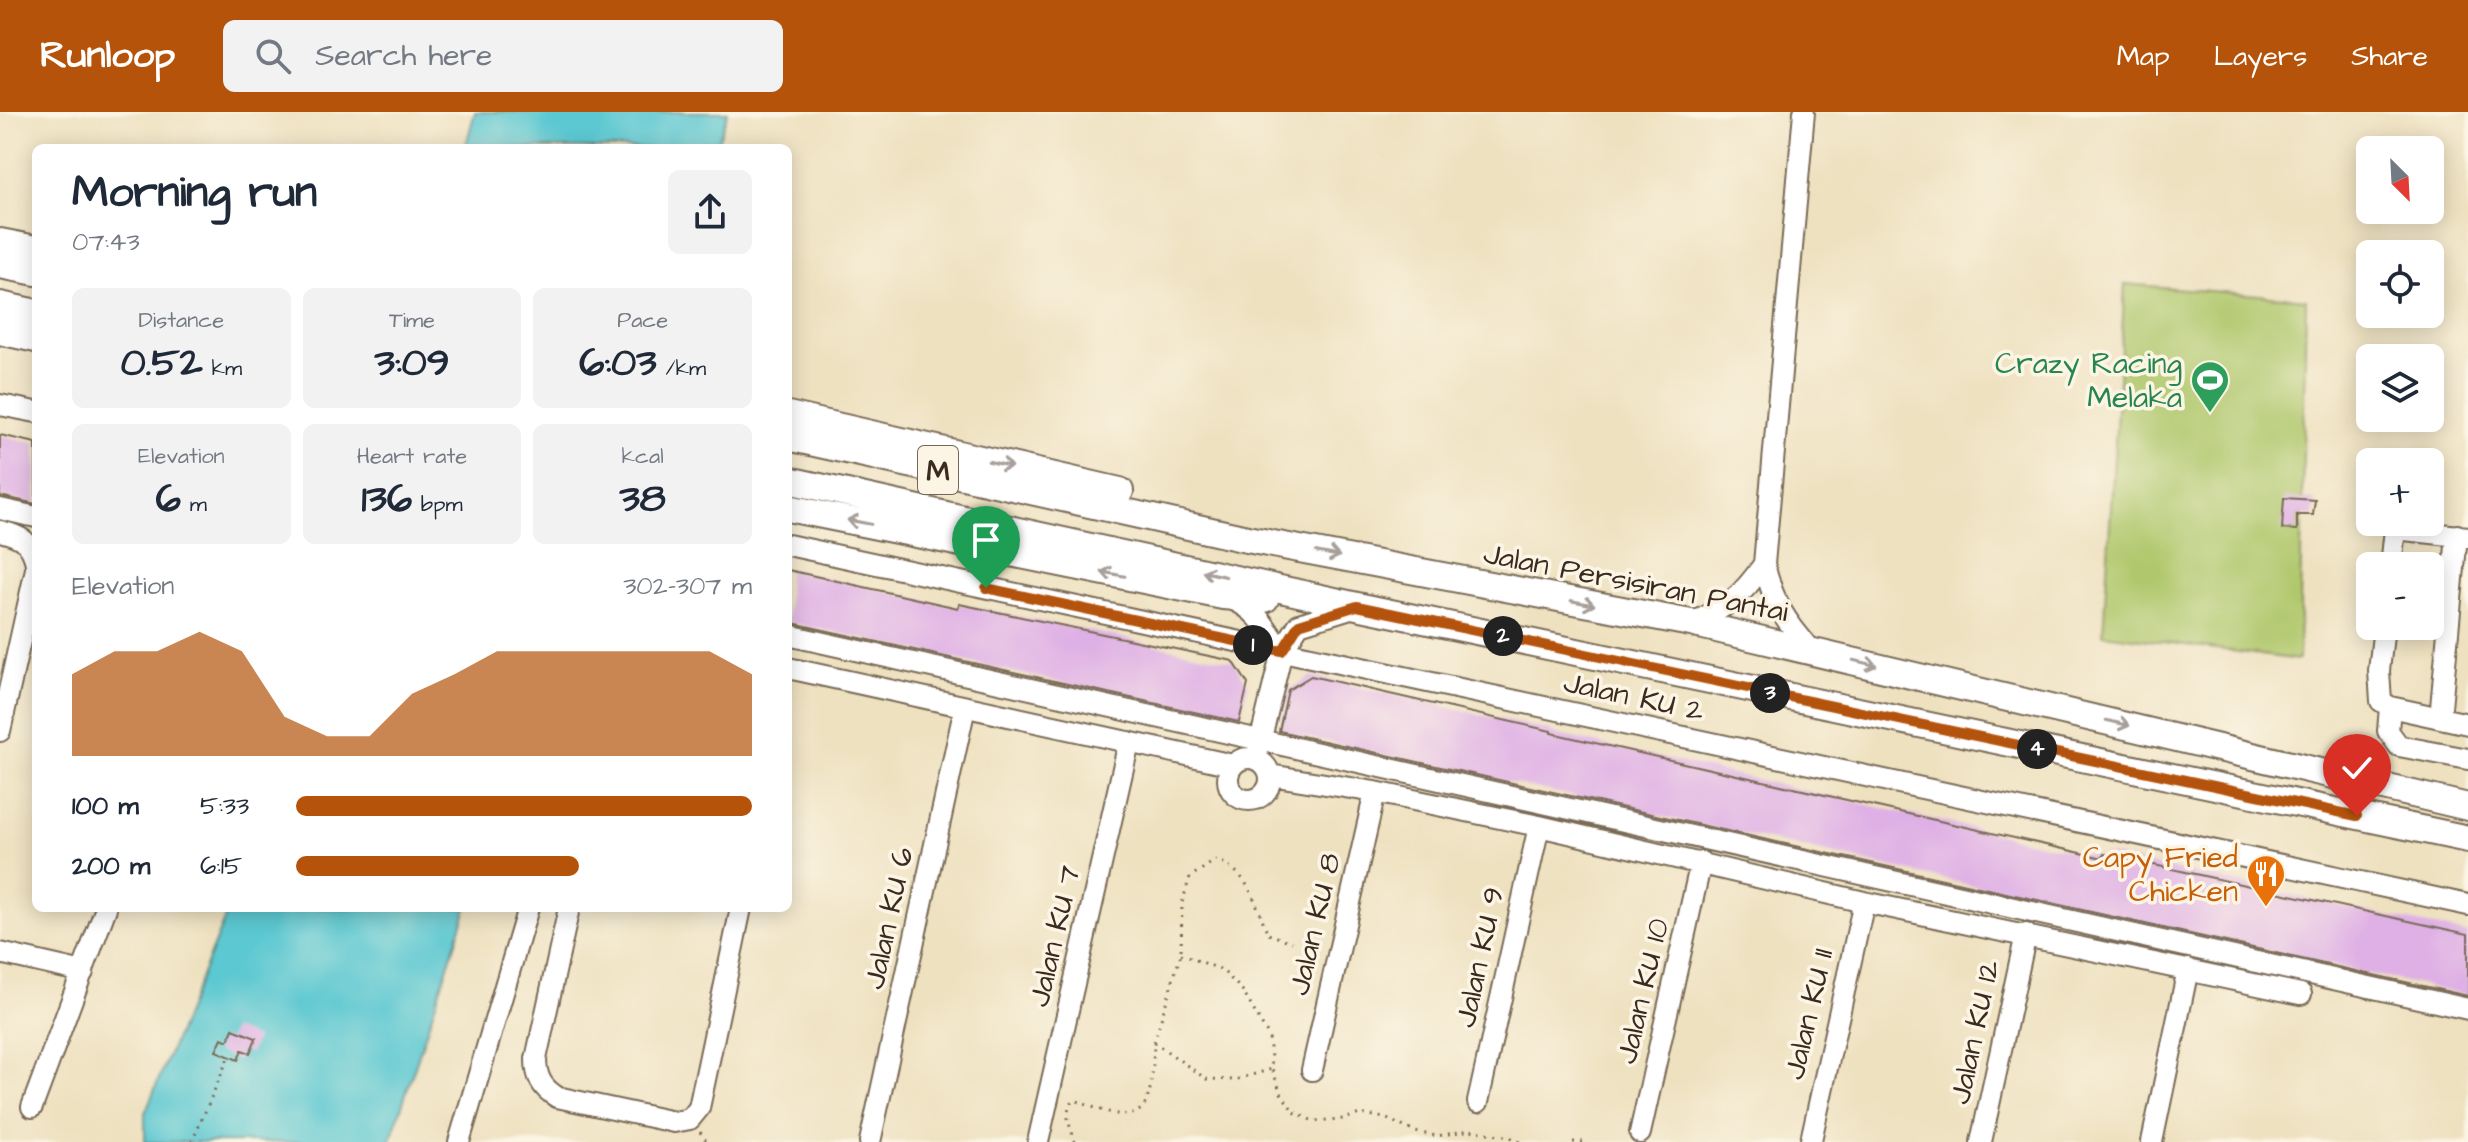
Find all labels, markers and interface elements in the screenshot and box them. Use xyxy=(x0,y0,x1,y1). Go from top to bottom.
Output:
search box xyxy=(223,20,783,92)
text: Runloop xyxy=(40,30,175,82)
icon: search xyxy=(251,34,295,78)
text: Search here xyxy=(315,35,492,77)
text: Map xyxy=(2117,37,2170,76)
text: Layers xyxy=(2214,37,2307,76)
text: Share xyxy=(2351,37,2428,76)
north arrow xyxy=(2356,136,2444,224)
map controls xyxy=(2356,136,2444,640)
text: Morning run xyxy=(72,163,317,224)
button: share xyxy=(668,170,752,254)
text: 07:43 xyxy=(72,224,140,260)
button: locate xyxy=(2356,240,2444,328)
text: Distance xyxy=(139,305,224,336)
text: Time xyxy=(389,305,435,336)
text: Pace xyxy=(617,305,668,336)
text: 0.52 xyxy=(121,336,203,391)
text: 3:09 xyxy=(374,336,450,391)
text: 6:03 xyxy=(579,336,657,391)
place label: Crazy Racing Melaka xyxy=(1995,343,2182,419)
button: layers xyxy=(2356,344,2444,432)
text: km xyxy=(203,353,242,384)
text: /km xyxy=(657,353,706,384)
sports icon: Crazy Racing Melaka xyxy=(2189,359,2231,414)
text: Elevation xyxy=(138,441,225,472)
text: Heart rate xyxy=(357,441,467,472)
text: kcal xyxy=(622,441,664,472)
road number: M xyxy=(918,446,958,494)
button: + xyxy=(2356,448,2444,536)
one-way arrow xyxy=(987,457,1013,472)
text: 6 xyxy=(156,472,181,527)
text: 136 xyxy=(361,472,412,527)
text: 38 xyxy=(620,472,666,527)
text: m xyxy=(181,489,207,520)
text: bpm xyxy=(412,489,463,520)
pin xyxy=(952,506,1020,588)
one-way arrow xyxy=(846,514,872,529)
icon: arrive xyxy=(964,518,1008,562)
street label: Jalan Persisiran Pantai xyxy=(1480,533,1792,633)
one-way arrow xyxy=(1315,548,1340,563)
button: − xyxy=(2356,552,2444,640)
one-way arrow xyxy=(1101,566,1127,581)
one-way arrow xyxy=(1201,566,1227,581)
text: Elevation xyxy=(72,568,174,604)
text: 302–307 m xyxy=(623,568,752,604)
one-way arrow xyxy=(1570,596,1596,611)
pin: 2 xyxy=(1483,616,1523,656)
text: 2 xyxy=(1497,620,1509,651)
pin: 1 xyxy=(1233,625,1273,665)
text: 1 xyxy=(1252,629,1254,660)
one-way arrow xyxy=(1852,656,1877,671)
street label: Jalan KU 2 xyxy=(1560,662,1708,732)
pin: 3 xyxy=(1750,673,1790,713)
text: 3 xyxy=(1764,677,1776,708)
one-way arrow xyxy=(2104,716,2130,731)
pin: 4 xyxy=(2017,729,2057,769)
text: 4 xyxy=(2030,733,2044,764)
pin xyxy=(2323,734,2391,816)
icon: check xyxy=(2335,746,2379,790)
text: 100 m xyxy=(72,788,139,824)
text: 5:33 xyxy=(200,788,249,824)
place label: Capy Fried Chicken xyxy=(2083,837,2238,913)
street label: Jalan KU 6 xyxy=(853,843,925,993)
text: 200 m xyxy=(72,848,150,884)
text: 6:15 xyxy=(200,848,242,884)
street label: Jalan KU 8 xyxy=(1278,849,1352,999)
restaurant icon: Capy Fried Chicken xyxy=(2245,853,2287,908)
street label: Jalan KU 7 xyxy=(1018,862,1092,1011)
street label: Jalan KU 9 xyxy=(1445,883,1515,1031)
street label: Jalan KU 10 xyxy=(1606,914,1680,1068)
street label: Jalan KU 11 xyxy=(1774,945,1844,1084)
street label: Jalan KU 12 xyxy=(1939,956,2011,1108)

